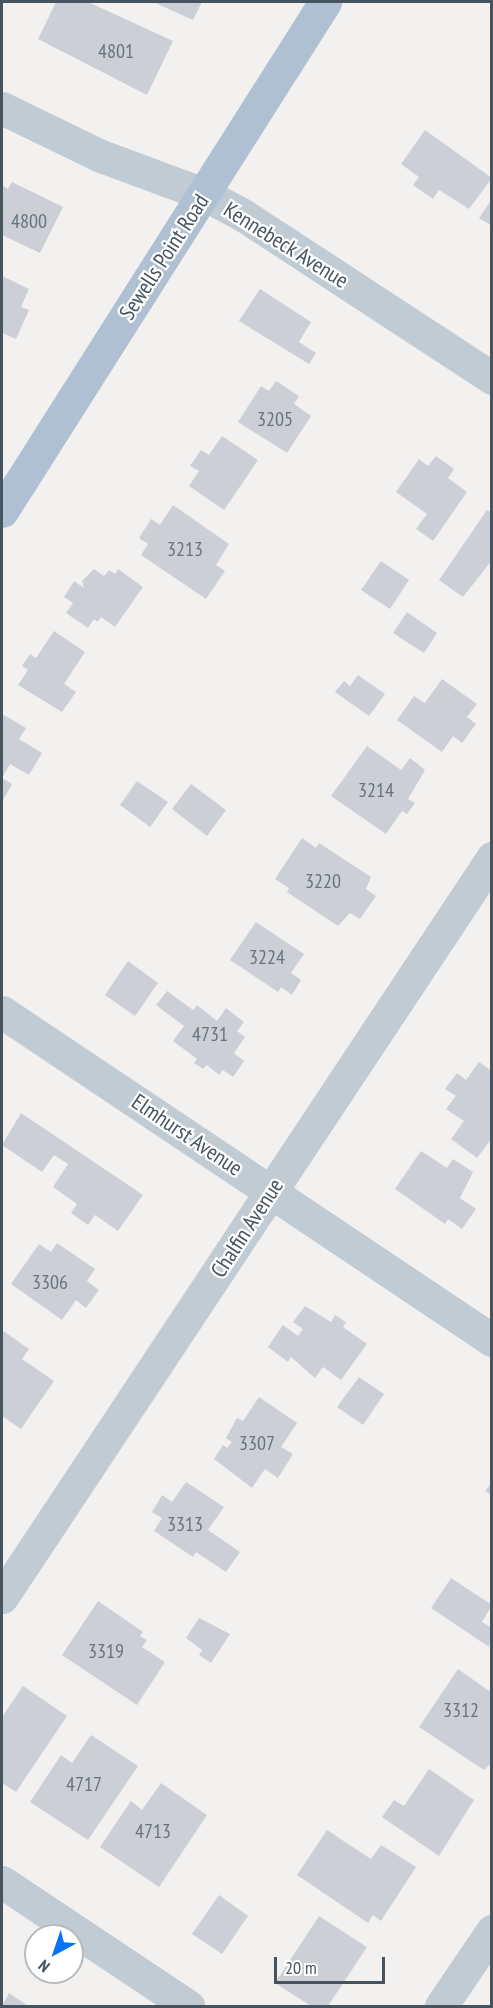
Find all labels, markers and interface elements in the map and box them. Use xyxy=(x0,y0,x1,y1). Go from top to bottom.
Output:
house number: 4801 xyxy=(98,39,134,63)
street label: Sewells Point Road xyxy=(114,189,214,325)
street label: Kennebeck Avenue xyxy=(219,196,353,294)
house number: 4800 xyxy=(11,209,47,233)
house number: 3205 xyxy=(257,407,293,431)
house number: 3213 xyxy=(167,537,203,561)
house number: 3214 xyxy=(358,778,394,802)
house number: 3220 xyxy=(305,869,341,893)
house number: 3224 xyxy=(249,945,285,969)
house number: 4731 xyxy=(192,1022,228,1046)
street label: Elmhurst Avenue xyxy=(127,1088,247,1182)
street label: Chalfin Avenue xyxy=(205,1173,289,1283)
house number: 3306 xyxy=(32,1270,68,1294)
house number: 3307 xyxy=(239,1431,275,1455)
house number: 3313 xyxy=(167,1512,203,1536)
house number: 3319 xyxy=(88,1639,124,1663)
house number: 3312 xyxy=(443,1698,479,1722)
house number: 4717 xyxy=(66,1772,102,1796)
house number: 4713 xyxy=(135,1819,171,1843)
north arrow xyxy=(24,1924,84,1984)
scale bar xyxy=(277,1945,388,1983)
text: N xyxy=(34,1956,53,1977)
text: 20 m xyxy=(285,1956,317,1979)

